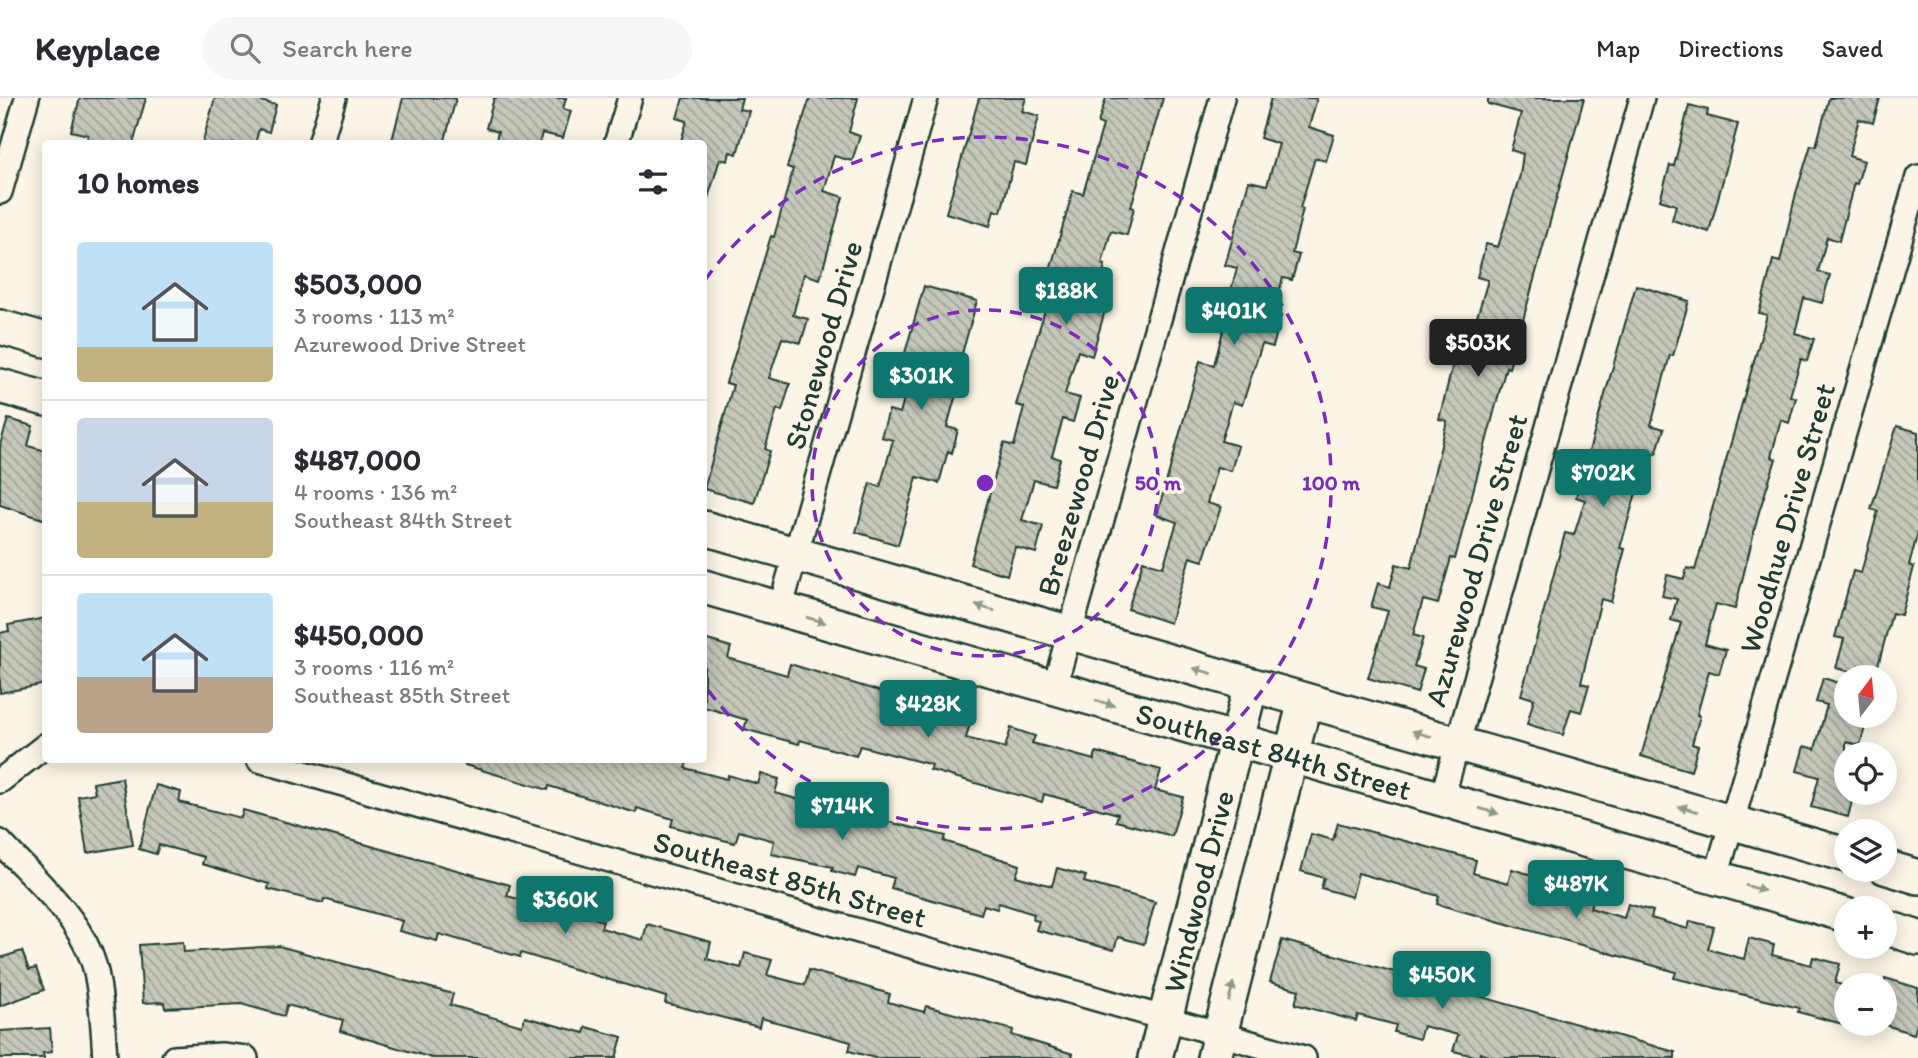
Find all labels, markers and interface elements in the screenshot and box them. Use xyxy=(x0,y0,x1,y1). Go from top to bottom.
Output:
search box xyxy=(202,17,692,80)
text: Keyplace xyxy=(35,29,160,68)
icon: search xyxy=(226,29,264,67)
text: Search here xyxy=(282,32,413,64)
text: Map xyxy=(1596,34,1640,63)
text: Directions xyxy=(1678,34,1784,63)
text: Saved xyxy=(1822,34,1883,63)
icon: filters xyxy=(634,163,672,201)
text: 10 homes xyxy=(77,164,200,201)
street label: Stonewood Drive xyxy=(776,236,870,454)
text: $503,000 xyxy=(294,265,422,302)
pin: $188K xyxy=(1017,268,1115,327)
icon: home xyxy=(133,270,217,354)
text: $188K xyxy=(1035,276,1097,304)
pin: $401K xyxy=(1185,288,1283,347)
text: $401K xyxy=(1201,296,1267,324)
text: 3 rooms · 113 m² xyxy=(294,302,455,330)
pin: $503K xyxy=(1429,320,1527,379)
text: $503K xyxy=(1445,328,1511,356)
text: Azurewood Drive Street xyxy=(294,330,526,358)
pin: $301K xyxy=(872,352,970,412)
text: $301K xyxy=(889,361,953,389)
street label: Breezewood Drive xyxy=(1029,370,1127,600)
street label: Woodhue Drive Street xyxy=(1731,379,1843,657)
street label: Azurewood Drive Street xyxy=(1416,409,1536,711)
text: $487,000 xyxy=(294,441,421,478)
icon: home xyxy=(133,446,217,530)
pin: $702K xyxy=(1554,450,1652,509)
text: $702K xyxy=(1571,458,1635,486)
text: 50 m xyxy=(1135,470,1182,495)
text: 100 m xyxy=(1302,470,1360,495)
centre of rings xyxy=(973,471,997,495)
text: 4 rooms · 136 m² xyxy=(294,478,457,506)
text: Southeast 84th Street xyxy=(294,506,512,534)
one-way arrow xyxy=(974,602,996,613)
one-way arrow xyxy=(806,615,827,625)
text: $450,000 xyxy=(294,616,424,653)
icon: home xyxy=(133,621,217,705)
text: 3 rooms · 116 m² xyxy=(294,653,454,681)
north arrow xyxy=(1834,665,1897,728)
map controls xyxy=(1834,665,1897,1036)
one-way arrow xyxy=(1193,666,1214,676)
pin: $428K xyxy=(879,680,977,740)
text: Southeast 85th Street xyxy=(294,681,510,709)
text: $428K xyxy=(896,689,960,717)
street label: Southeast 84th Street xyxy=(1132,694,1416,808)
one-way arrow xyxy=(1095,698,1117,709)
one-way arrow xyxy=(1411,728,1432,738)
button: locate xyxy=(1834,742,1897,805)
pin: $714K xyxy=(793,782,891,842)
street label: Windwood Drive xyxy=(1154,786,1242,997)
text: $714K xyxy=(811,791,873,819)
one-way arrow xyxy=(1677,804,1698,814)
one-way arrow xyxy=(1479,807,1500,817)
button: layers xyxy=(1834,819,1897,882)
street label: Southeast 85th Street xyxy=(649,822,931,936)
pin: $487K xyxy=(1527,860,1625,920)
text: $487K xyxy=(1544,869,1608,897)
pin: $360K xyxy=(516,876,614,936)
one-way arrow xyxy=(1744,883,1766,894)
text: $360K xyxy=(532,885,598,913)
button: + xyxy=(1834,896,1897,959)
pin: $450K xyxy=(1393,951,1491,1011)
text: $450K xyxy=(1409,960,1475,988)
button: − xyxy=(1834,973,1897,1036)
one-way arrow xyxy=(1226,981,1237,1003)

